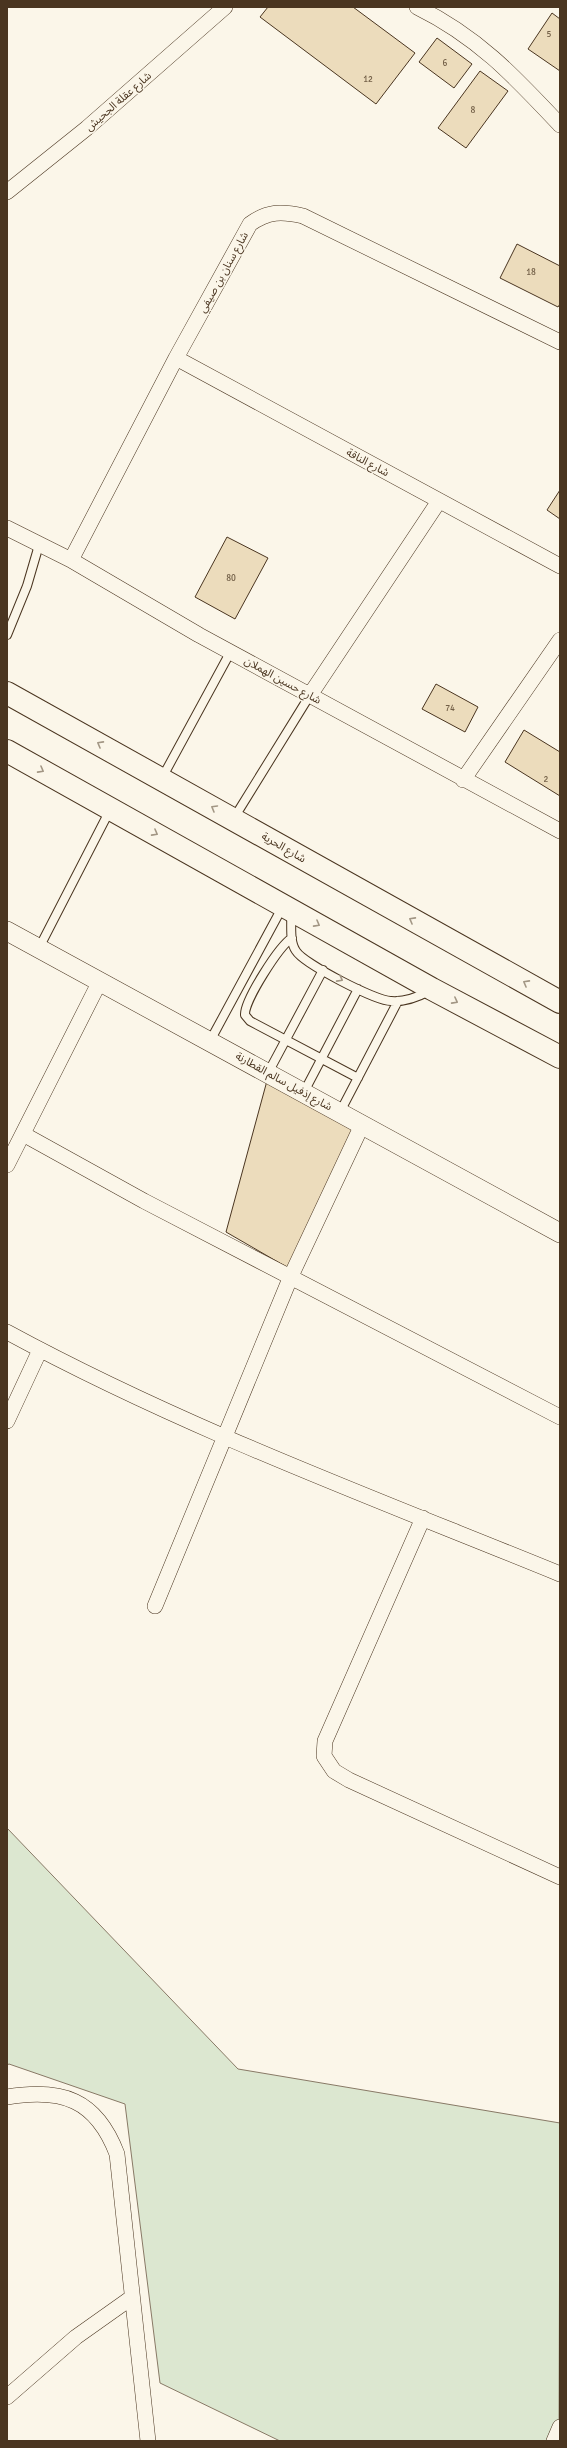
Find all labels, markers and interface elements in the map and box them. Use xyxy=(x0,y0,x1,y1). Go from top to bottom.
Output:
house number: 5 xyxy=(547,29,552,40)
house number: 6 xyxy=(443,58,448,69)
street label: شارع عقلة الجحيش xyxy=(83,69,155,134)
house number: 12 xyxy=(363,74,373,85)
house number: 8 xyxy=(471,105,476,116)
street label: شارع سنان بن صيفي xyxy=(196,229,253,316)
house number: 18 xyxy=(526,267,536,278)
street label: شارع الناقة xyxy=(344,446,392,480)
house number: 80 xyxy=(226,573,236,584)
street label: شارع حسين الهملان xyxy=(242,654,324,708)
house number: 74 xyxy=(445,703,455,714)
one-way arrow xyxy=(97,742,105,749)
one-way arrow xyxy=(37,766,44,773)
house number: 2 xyxy=(544,774,549,785)
one-way arrow xyxy=(211,805,218,812)
one-way arrow xyxy=(151,828,158,835)
street label: شارع الحرية xyxy=(259,830,309,866)
one-way arrow xyxy=(409,918,417,925)
one-way arrow xyxy=(313,919,320,927)
one-way arrow xyxy=(336,974,343,982)
one-way arrow xyxy=(523,981,530,988)
one-way arrow xyxy=(451,996,458,1003)
street label: شارع إذفيل سالم القطارنة xyxy=(232,1049,335,1115)

